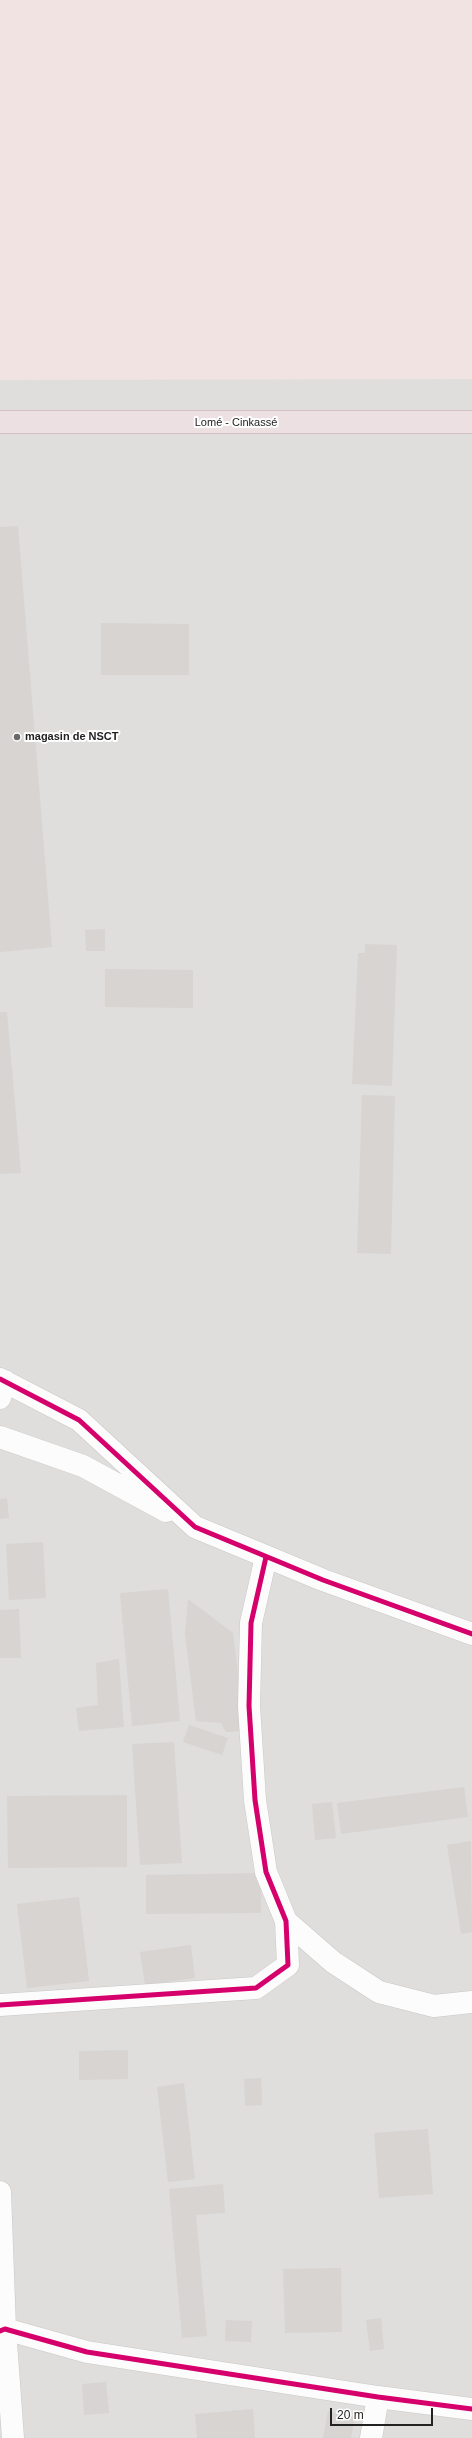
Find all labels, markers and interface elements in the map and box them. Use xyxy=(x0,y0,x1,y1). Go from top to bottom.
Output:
street label: Lomé - Cinkassé xyxy=(195,416,277,430)
place label: magasin de NSCT xyxy=(25,730,119,744)
marker: magasin de NSCT xyxy=(12,732,22,742)
scale bar xyxy=(332,2400,435,2426)
text: 20 m xyxy=(337,2408,364,2422)

